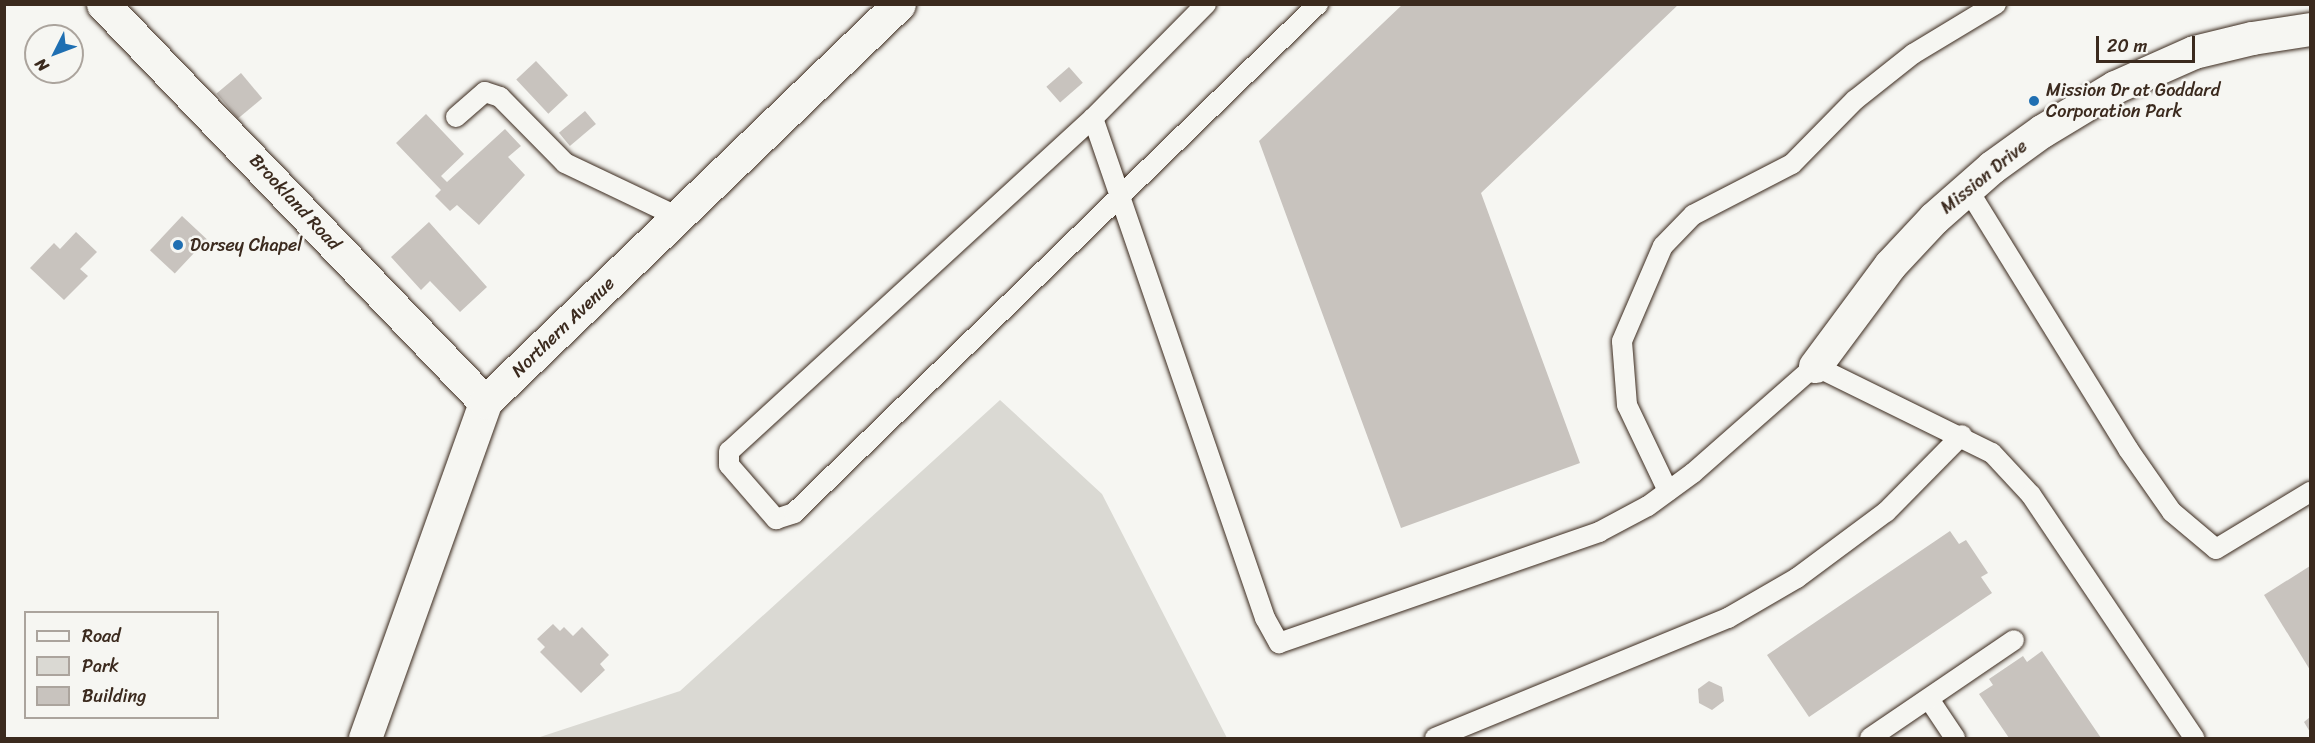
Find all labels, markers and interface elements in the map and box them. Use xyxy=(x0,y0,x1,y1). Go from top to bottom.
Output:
north arrow xyxy=(24,24,84,84)
scale bar xyxy=(2099,24,2198,62)
text: 20 m xyxy=(2107,30,2147,62)
text: N xyxy=(27,51,56,79)
place label: Mission Dr at Goddard Corporation Park xyxy=(2046,80,2220,122)
marker: Mission Dr at Goddard Corporation Park xyxy=(2027,94,2041,108)
street label: Mission Drive xyxy=(1936,135,2032,219)
street label: Brookland Road xyxy=(245,150,345,254)
place label: Dorsey Chapel xyxy=(190,234,302,256)
marker: Dorsey Chapel xyxy=(171,238,185,252)
street label: Northern Avenue xyxy=(507,272,619,382)
legend xyxy=(24,611,219,719)
text: Road xyxy=(82,620,121,652)
text: Park xyxy=(82,650,119,682)
text: Building xyxy=(82,680,146,712)

